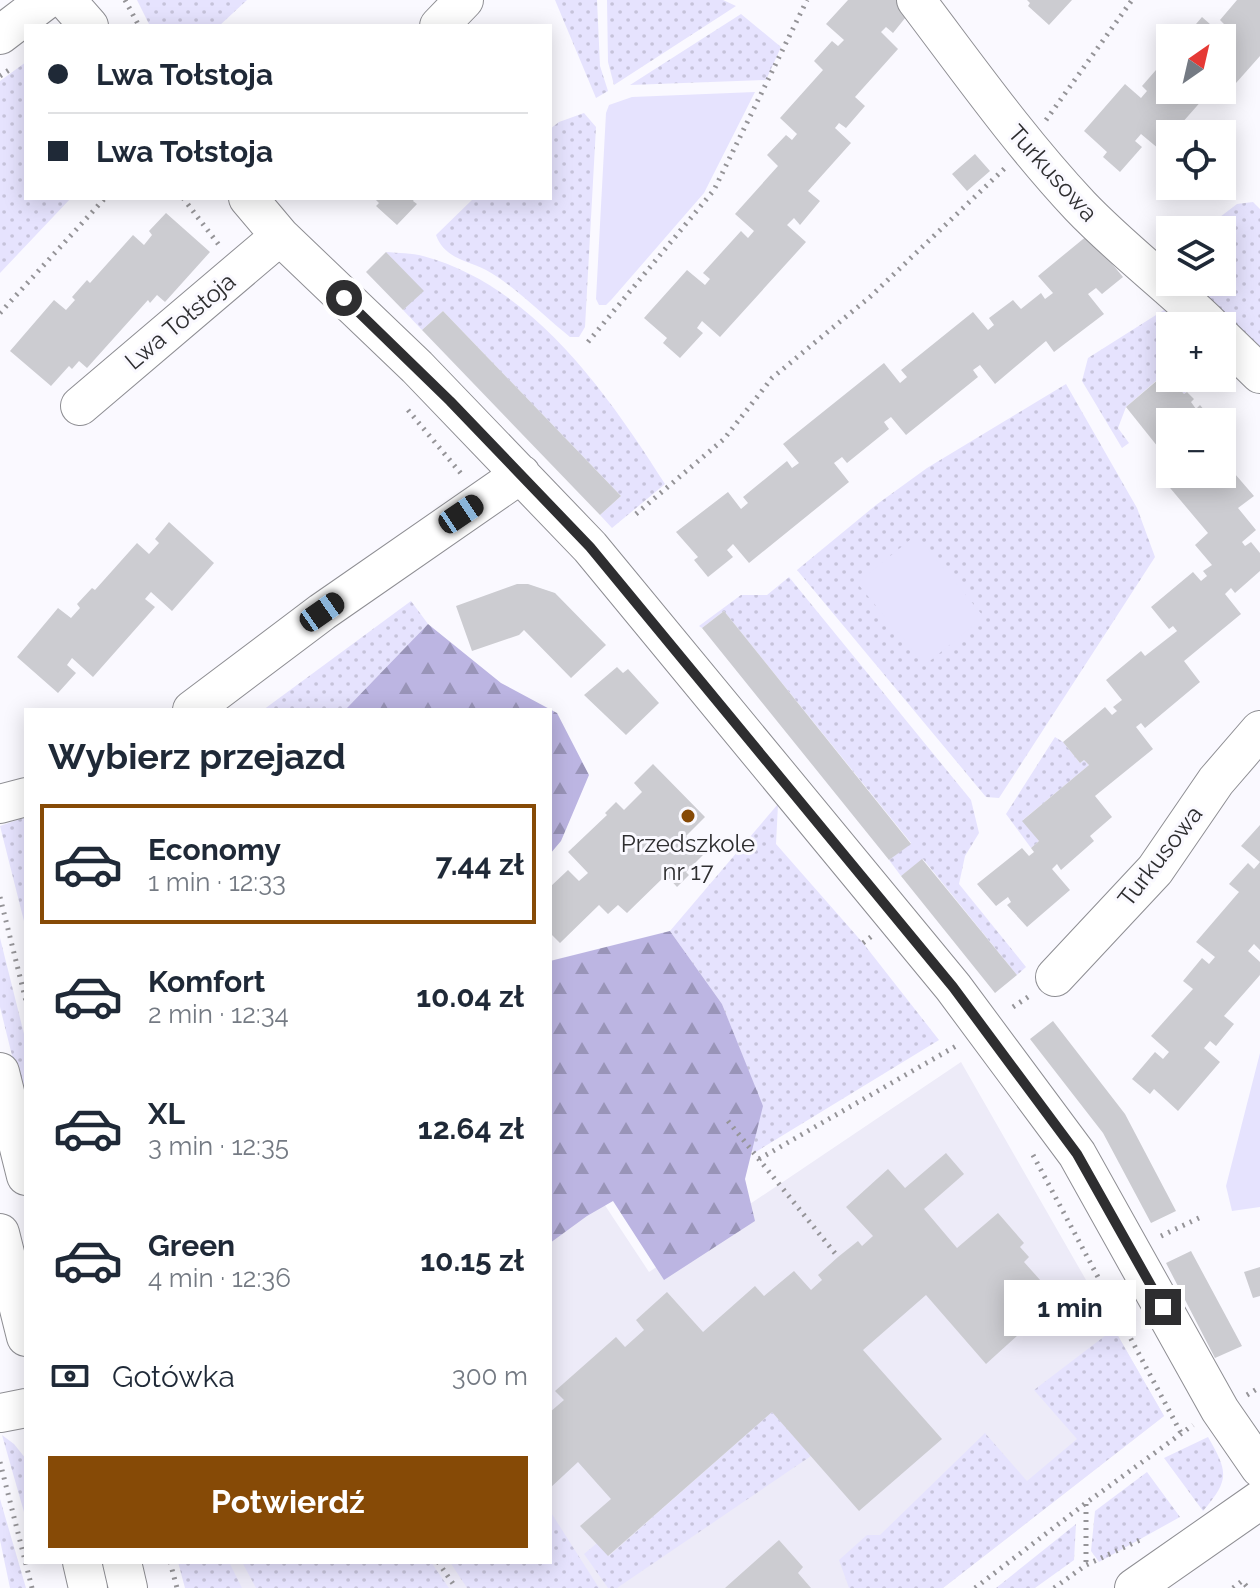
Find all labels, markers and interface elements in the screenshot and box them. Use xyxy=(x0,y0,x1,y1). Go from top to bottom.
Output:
north arrow xyxy=(1156,24,1236,104)
map controls xyxy=(1156,24,1236,488)
text: Lwa Tołstoja xyxy=(96,57,273,92)
street label: Turkusowa xyxy=(1002,119,1104,227)
button: locate xyxy=(1156,120,1236,200)
text: Lwa Tołstoja xyxy=(96,134,273,169)
button: layers xyxy=(1156,216,1236,296)
street label: Lwa Tołstoja xyxy=(119,266,241,376)
route start xyxy=(326,280,362,316)
button: + xyxy=(1156,312,1236,392)
button: − xyxy=(1156,408,1236,488)
car xyxy=(434,491,488,537)
car xyxy=(295,588,349,636)
text: Wybierz przejazd xyxy=(48,735,346,777)
street label: Turkusowa xyxy=(1112,800,1208,912)
marker: Przedszkole nr 17 xyxy=(679,807,697,825)
icon: car xyxy=(52,828,124,900)
place label: Przedszkole nr 17 xyxy=(621,829,755,886)
text: Economy xyxy=(148,832,281,867)
text: 7.44 zł xyxy=(436,847,524,882)
text: 1 min · 12:33 xyxy=(148,867,286,897)
icon: car xyxy=(52,960,124,1032)
text: Komfort xyxy=(148,964,265,999)
text: 10.04 zł xyxy=(416,979,524,1014)
text: 2 min · 12:34 xyxy=(148,999,289,1029)
icon: car xyxy=(52,1092,124,1164)
text: XL xyxy=(148,1096,185,1131)
text: 12.64 zł xyxy=(418,1111,524,1146)
text: 3 min · 12:35 xyxy=(148,1131,289,1161)
icon: car xyxy=(52,1224,124,1296)
text: Green xyxy=(148,1228,235,1263)
text: 10.15 zł xyxy=(420,1243,524,1278)
text: 4 min · 12:36 xyxy=(148,1263,291,1293)
callout: 1 min xyxy=(1003,1279,1135,1335)
route end xyxy=(1145,1289,1181,1325)
text: 1 min xyxy=(1037,1293,1103,1323)
icon: cash xyxy=(48,1354,92,1398)
text: Gotówka xyxy=(112,1359,235,1394)
text: 300 m xyxy=(452,1361,528,1391)
button: Potwierdź xyxy=(48,1456,528,1548)

